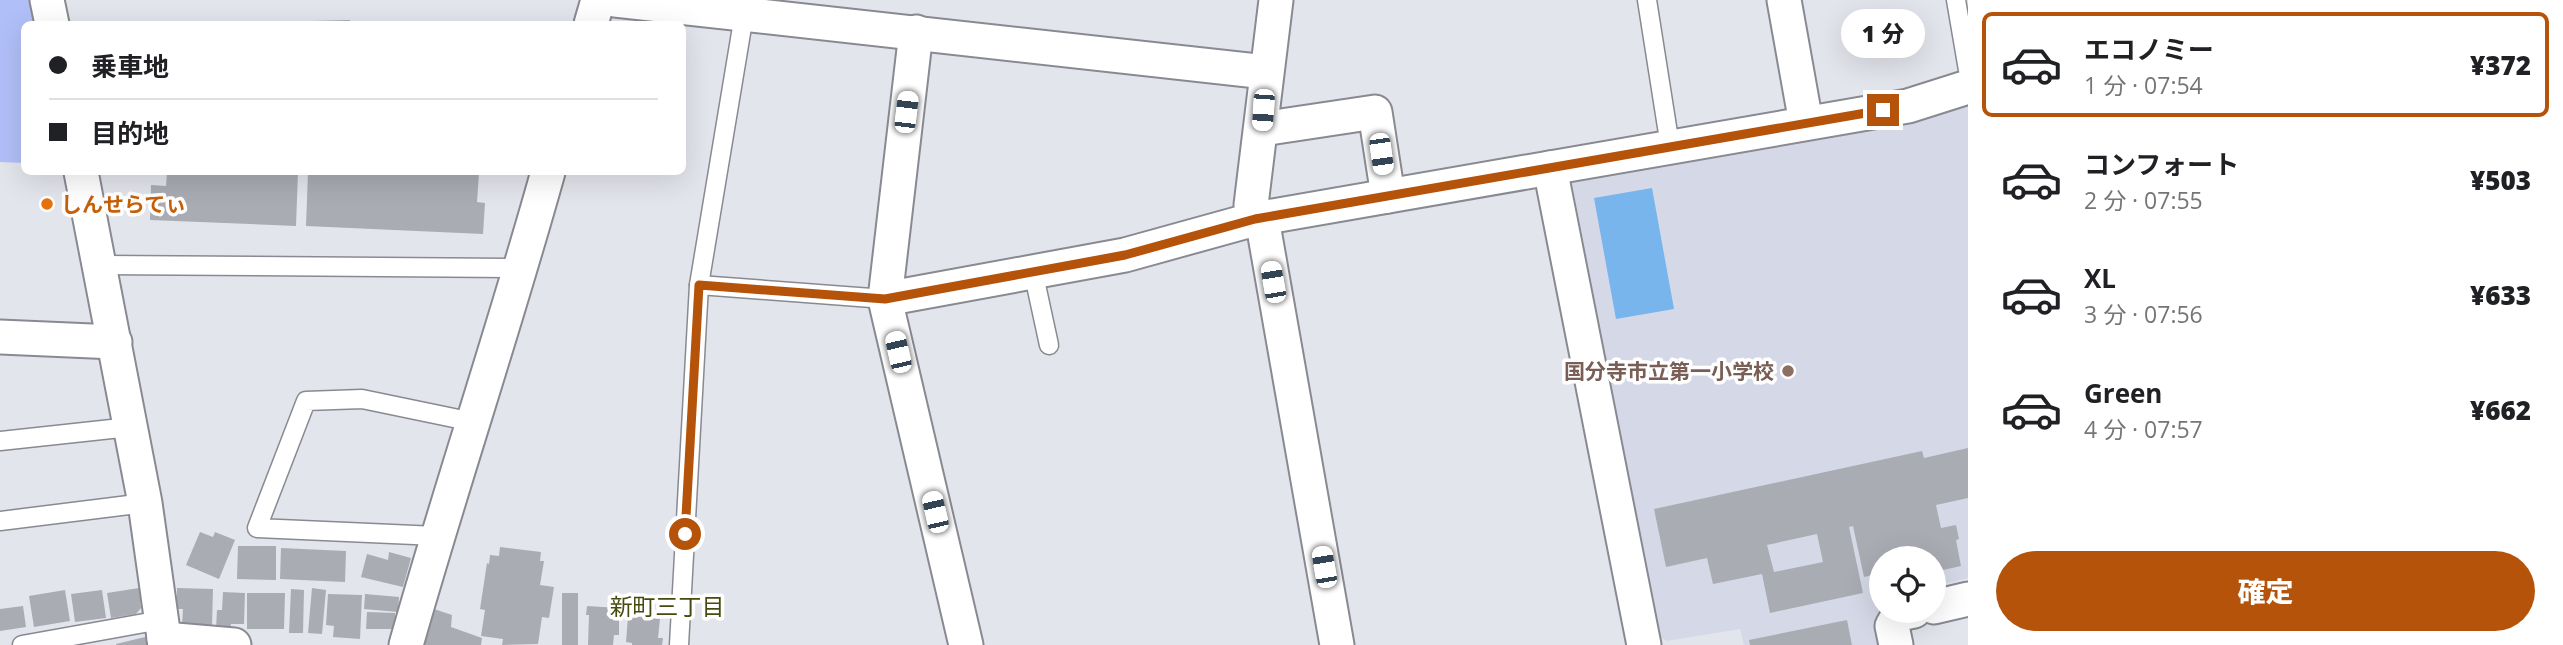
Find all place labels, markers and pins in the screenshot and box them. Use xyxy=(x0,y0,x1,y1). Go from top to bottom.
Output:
place label: しんせらてぃ xyxy=(61,190,186,218)
marker: しんせらてぃ xyxy=(39,196,55,212)
place label: 国分寺市立第一小学校 xyxy=(1564,357,1774,385)
marker: 国分寺市立第一小学校 xyxy=(1780,363,1796,379)

